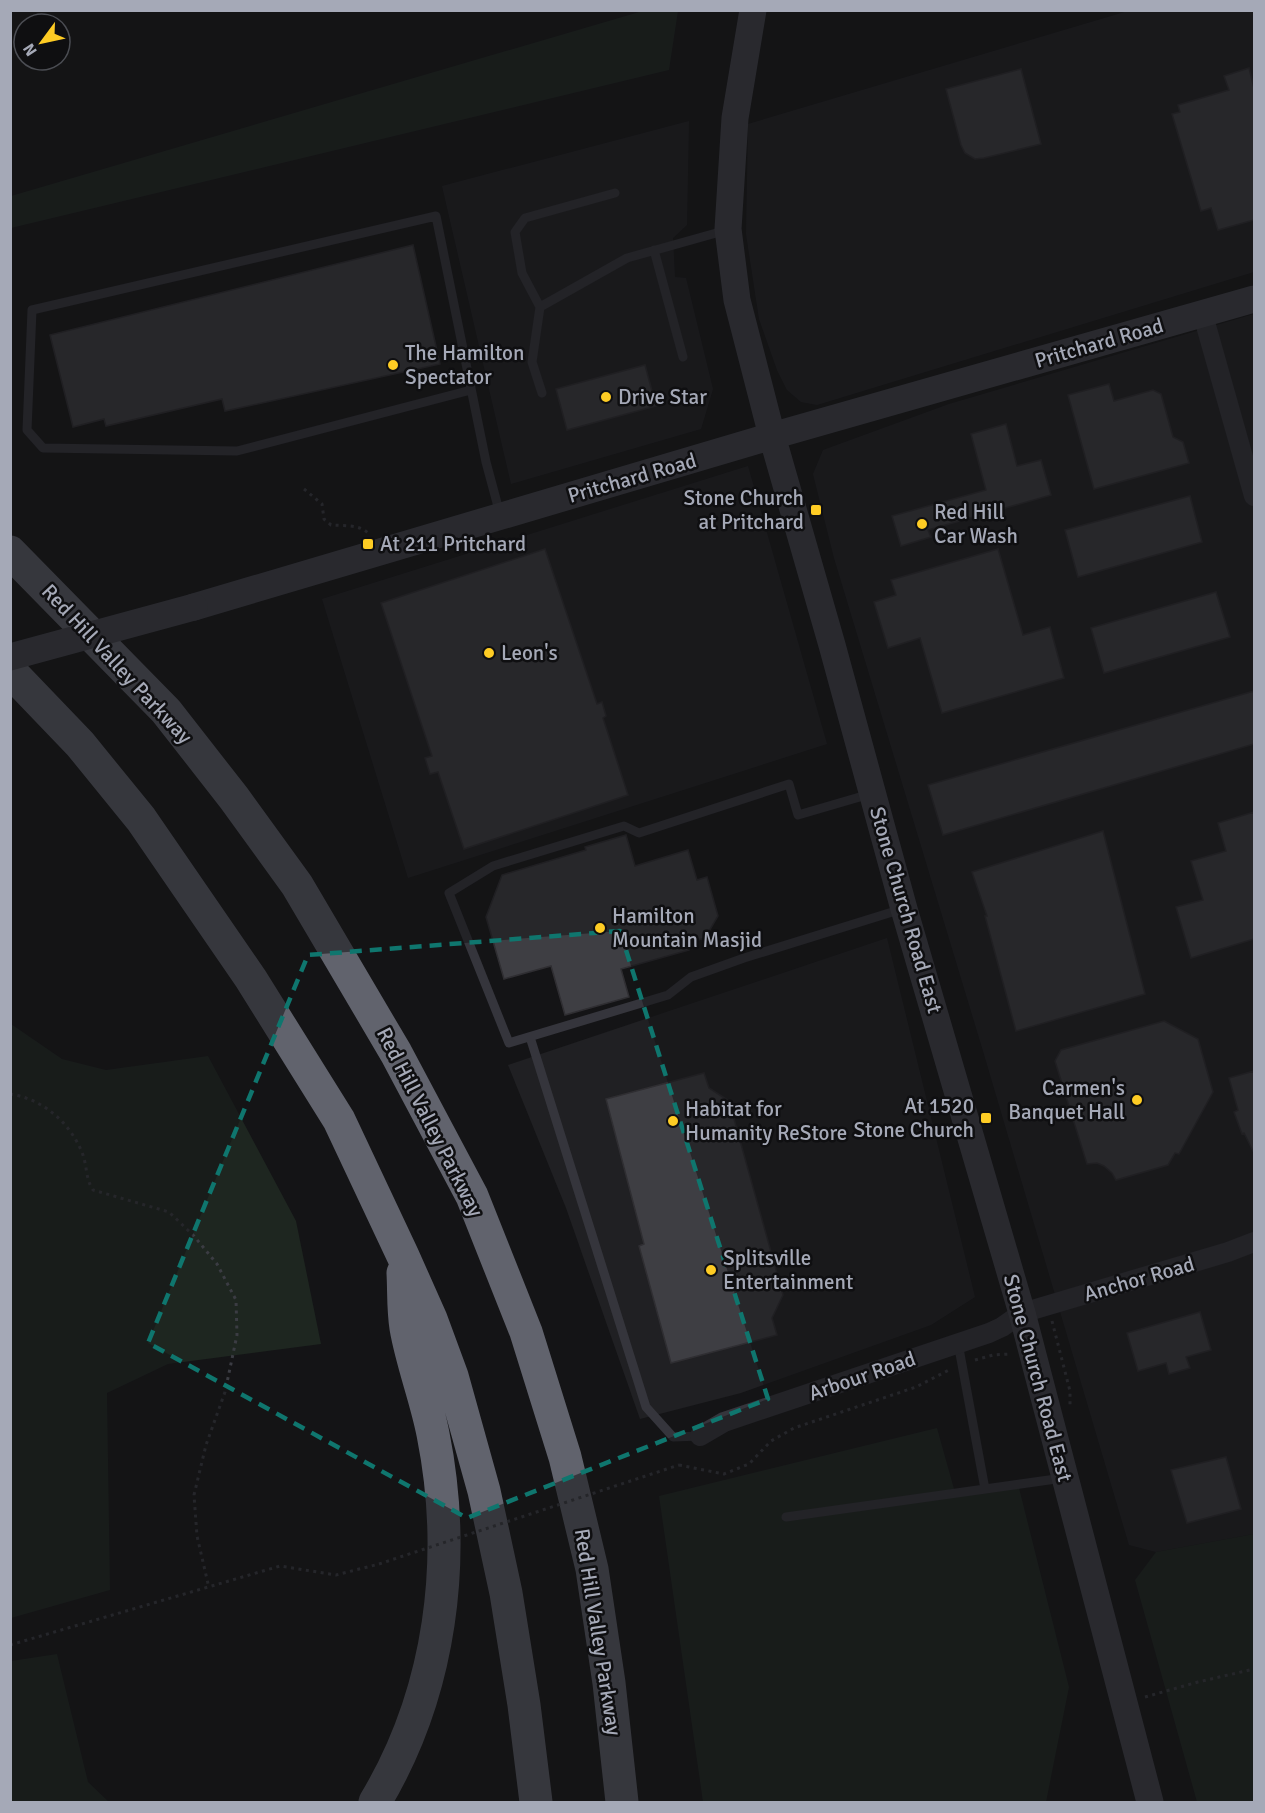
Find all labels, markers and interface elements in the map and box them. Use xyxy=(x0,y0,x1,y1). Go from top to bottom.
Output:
north arrow xyxy=(12,12,72,72)
text: N xyxy=(19,40,42,60)
street label: Pritchard Road xyxy=(1032,312,1166,374)
place label: The Hamilton Spectator xyxy=(405,340,525,390)
marker: The Hamilton Spectator xyxy=(386,358,400,372)
place label: Drive Star xyxy=(618,384,707,410)
marker: Drive Star xyxy=(599,390,613,404)
street label: Pritchard Road xyxy=(565,447,699,509)
place label: Stone Church at Pritchard xyxy=(683,485,804,535)
place label: Red Hill Car Wash xyxy=(934,499,1018,549)
marker: Stone Church at Pritchard xyxy=(809,503,823,517)
marker: Red Hill Car Wash xyxy=(915,517,929,531)
place label: At 211 Pritchard xyxy=(380,531,526,557)
marker: At 211 Pritchard xyxy=(361,537,375,551)
street label: Red Hill Valley Parkway xyxy=(36,579,198,749)
place label: Leon's xyxy=(501,640,558,666)
marker: Leon's xyxy=(482,646,496,660)
street label: Stone Church Road East xyxy=(864,804,948,1016)
place label: Hamilton Mountain Masjid xyxy=(612,903,762,953)
marker: Hamilton Mountain Masjid xyxy=(593,921,607,935)
street label: Red Hill Valley Parkway xyxy=(371,1023,489,1221)
place label: Carmen's Banquet Hall xyxy=(1008,1075,1125,1125)
place label: At 1520 Stone Church xyxy=(853,1093,974,1143)
marker: Carmen's Banquet Hall xyxy=(1130,1093,1144,1107)
place label: Habitat for Humanity ReStore xyxy=(685,1096,847,1146)
marker: At 1520 Stone Church xyxy=(979,1111,993,1125)
marker: Habitat for Humanity ReStore xyxy=(666,1114,680,1128)
place label: Splitsville Entertainment xyxy=(723,1245,853,1295)
street label: Anchor Road xyxy=(1081,1251,1197,1307)
marker: Splitsville Entertainment xyxy=(704,1263,718,1277)
street label: Stone Church Road East xyxy=(998,1271,1078,1485)
street label: Arbour Road xyxy=(805,1346,919,1406)
street label: Red Hill Valley Parkway xyxy=(569,1527,627,1737)

